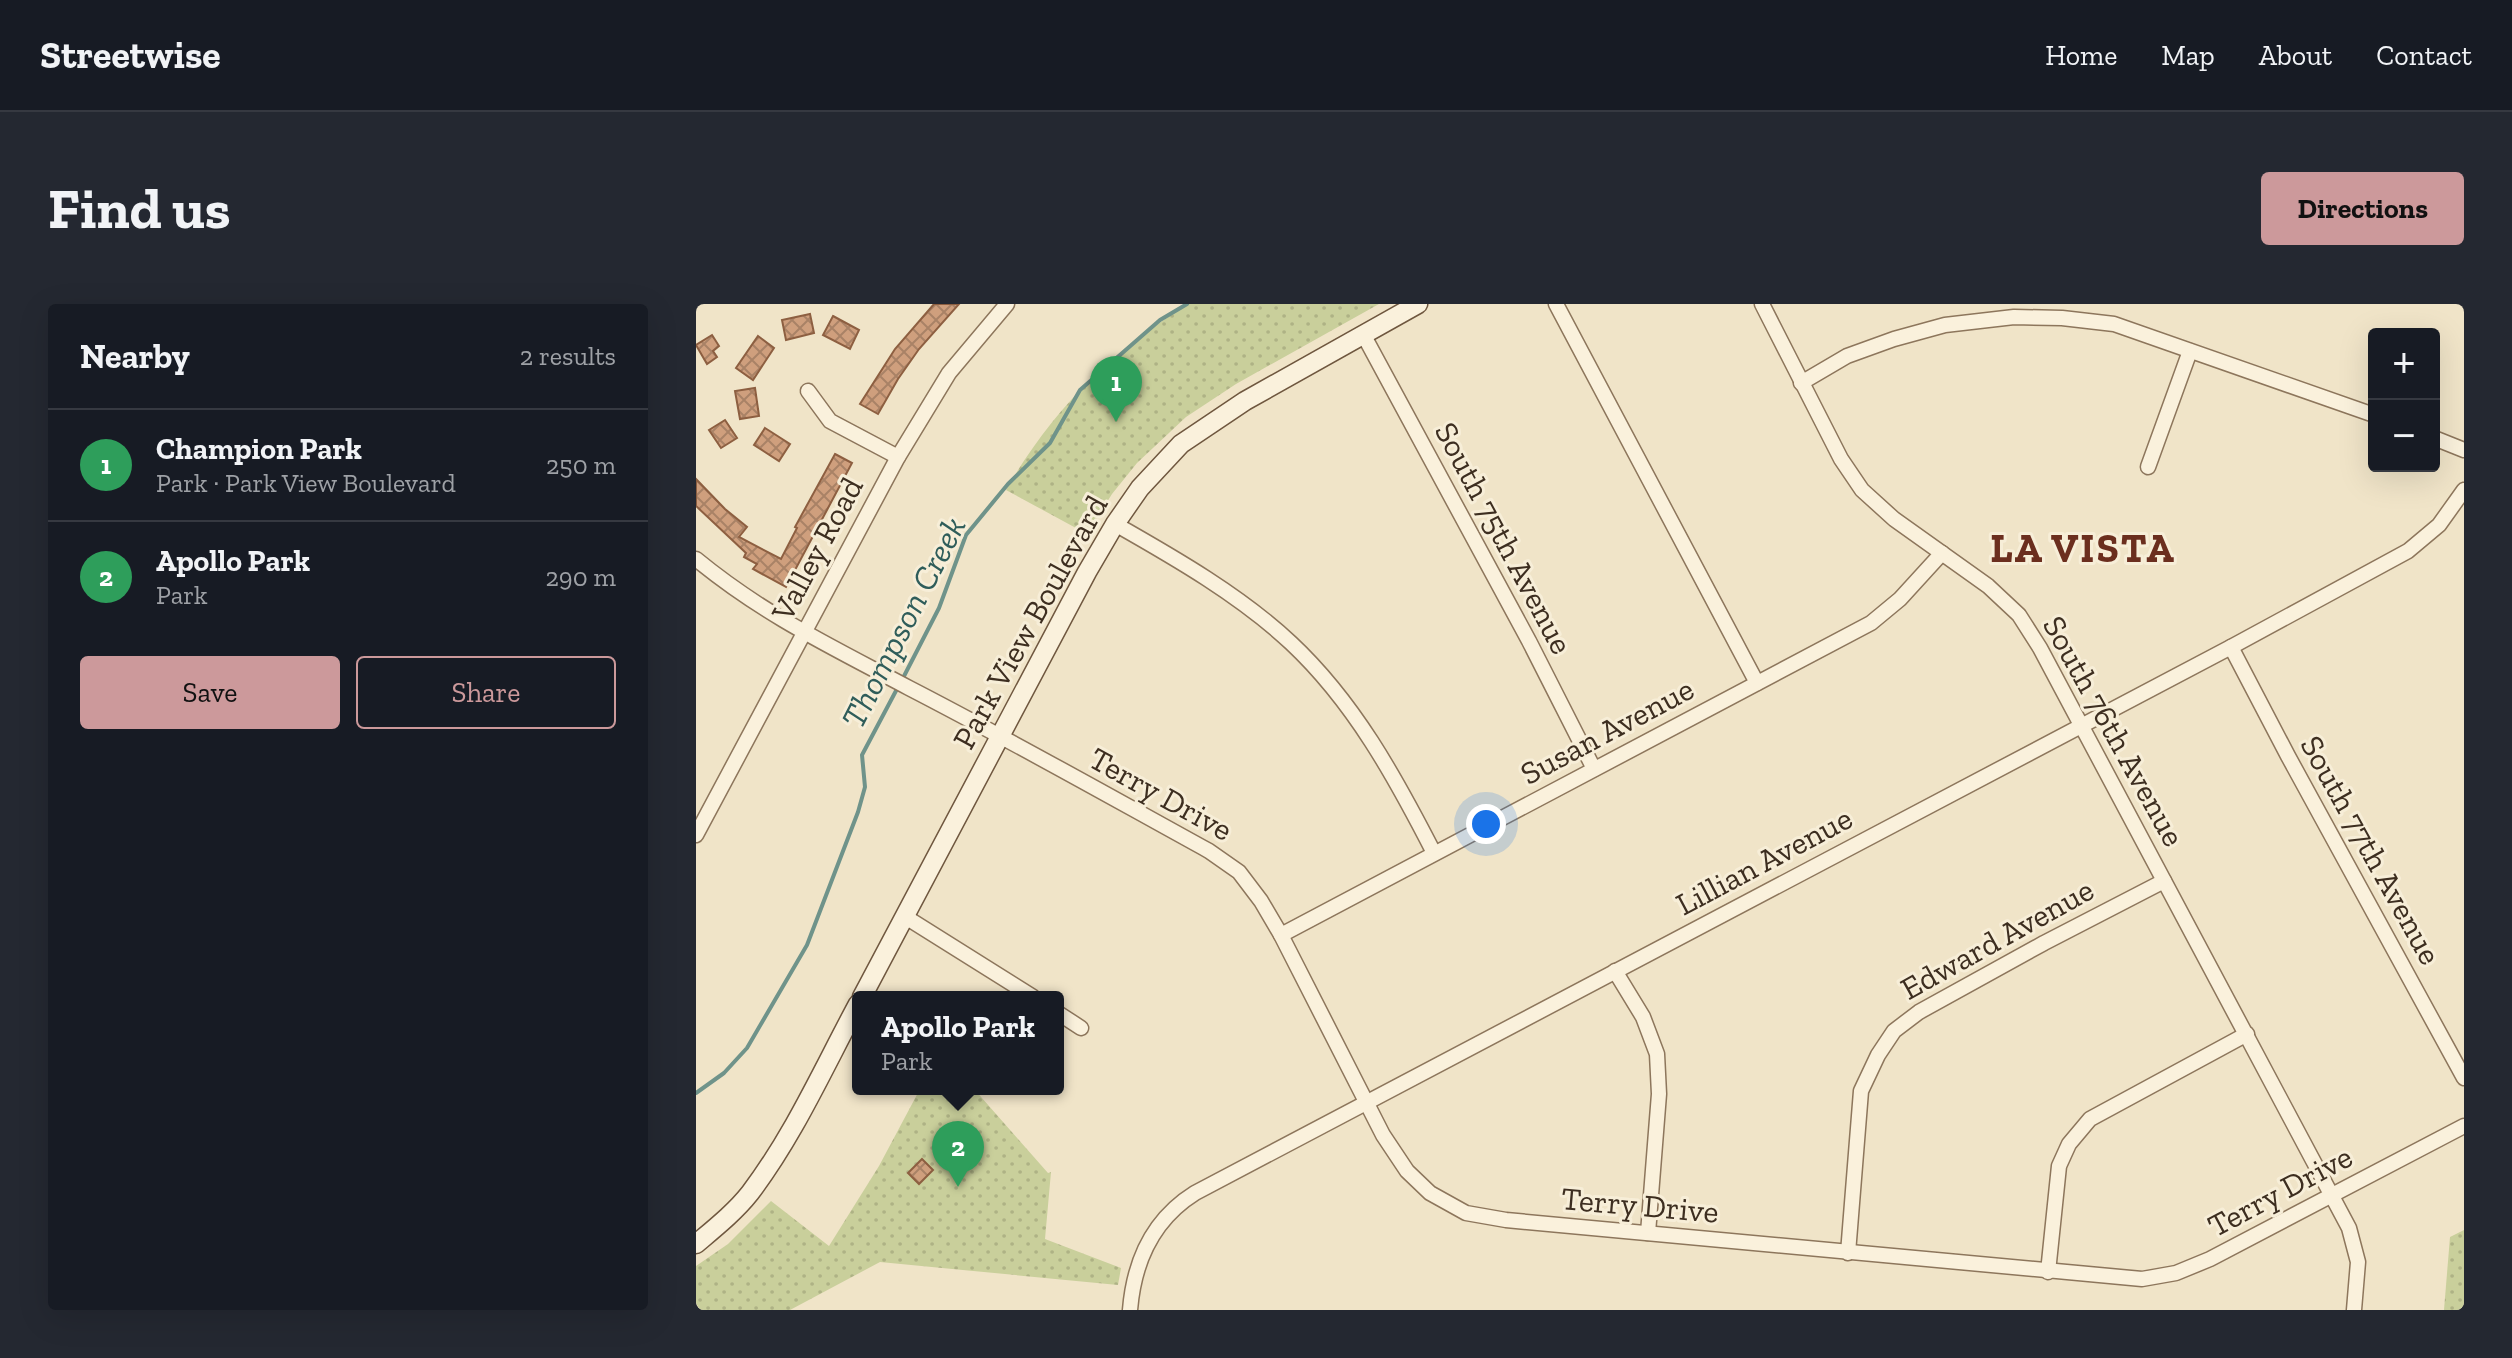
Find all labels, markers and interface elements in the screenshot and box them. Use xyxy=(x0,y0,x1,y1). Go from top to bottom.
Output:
text: Streetwise xyxy=(40,32,221,78)
text: Home xyxy=(2045,39,2117,72)
text: Map xyxy=(2161,39,2215,72)
text: About xyxy=(2259,39,2332,72)
text: Contact xyxy=(2376,39,2472,72)
button: Directions xyxy=(2261,172,2464,245)
text: Find us xyxy=(48,175,231,242)
map controls xyxy=(2368,328,2440,472)
button: + xyxy=(2368,328,2440,400)
text: Nearby xyxy=(80,336,190,377)
text: 2 results xyxy=(520,340,616,372)
pin: 1 xyxy=(1090,356,1142,422)
button: − xyxy=(2368,400,2440,472)
street label: South 75th Avenue xyxy=(1427,416,1581,660)
text: Champion Park xyxy=(156,431,362,467)
text: 1 xyxy=(101,449,111,481)
text: 250 m xyxy=(546,449,616,481)
text: Park · Park View Boulevard xyxy=(156,467,456,499)
street label: Valley Road xyxy=(763,470,871,628)
street label: Park View Boulevard xyxy=(945,488,1116,755)
water label: Thompson Creek xyxy=(833,510,974,735)
district label: LA VISTA xyxy=(1990,524,2176,572)
text: Apollo Park xyxy=(156,543,310,579)
text: 2 xyxy=(99,561,113,593)
text: 290 m xyxy=(545,561,616,593)
text: Park xyxy=(156,579,208,611)
street label: South 76th Avenue xyxy=(2035,609,2193,853)
button: Save xyxy=(80,656,340,729)
button: Share xyxy=(356,656,616,729)
street label: Susan Avenue xyxy=(1514,670,1700,792)
street label: South 77th Avenue xyxy=(2292,729,2450,971)
street label: Terry Drive xyxy=(1083,739,1239,849)
street label: Lillian Avenue xyxy=(1669,799,1859,923)
your location xyxy=(1466,804,1506,844)
street label: Edward Avenue xyxy=(1894,870,2100,1008)
popup xyxy=(852,991,1064,1095)
text: Apollo Park xyxy=(881,1009,1035,1045)
text: Park xyxy=(881,1045,933,1077)
pin: 2 xyxy=(932,1121,984,1187)
street label: Terry Drive xyxy=(2201,1137,2359,1245)
street label: Terry Drive xyxy=(1560,1179,1720,1231)

